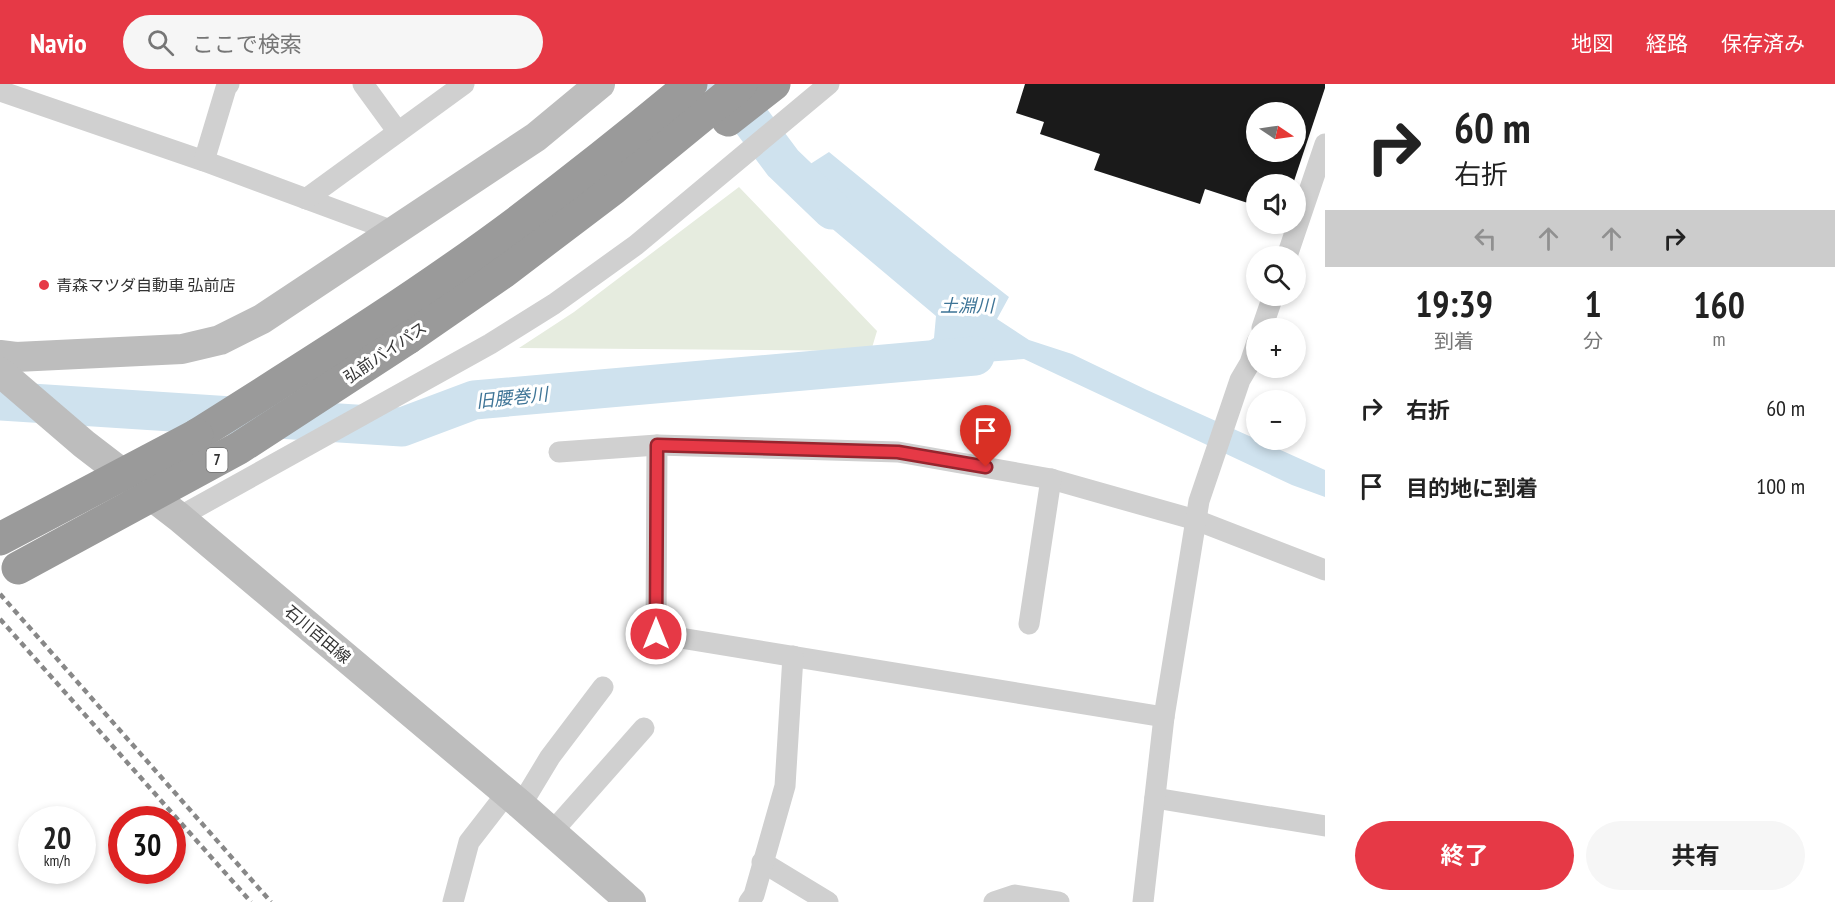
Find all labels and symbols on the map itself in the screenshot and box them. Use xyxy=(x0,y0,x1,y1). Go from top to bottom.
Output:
north arrow xyxy=(1246,102,1306,162)
place label: 青森マツダ自動車 弘前店 xyxy=(56,275,235,295)
marker: 青森マツダ自動車 弘前店 xyxy=(37,278,51,292)
water label: 土淵川 xyxy=(940,294,996,317)
street label: 弘前バイパス xyxy=(340,317,430,387)
water label: 旧腰巻川 xyxy=(475,382,551,413)
pin xyxy=(960,405,1011,467)
road number: 7 xyxy=(206,448,228,472)
street label: 石川百田線 xyxy=(281,601,355,667)
position arrow xyxy=(624,602,688,666)
speed limit sign: 30 xyxy=(108,806,186,884)

